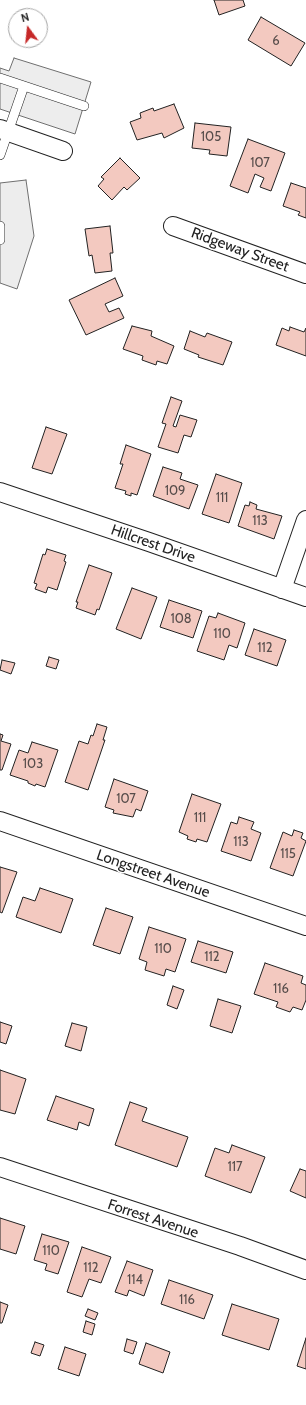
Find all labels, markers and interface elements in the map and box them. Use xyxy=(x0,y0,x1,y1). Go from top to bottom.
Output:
north arrow xyxy=(8,8,48,48)
text: N xyxy=(20,10,31,25)
house number: 6 xyxy=(272,33,280,49)
house number: 105 xyxy=(201,129,221,145)
house number: 107 xyxy=(250,155,270,171)
street label: Ridgeway Street xyxy=(189,224,291,276)
house number: 109 xyxy=(165,483,185,499)
house number: 111 xyxy=(216,490,228,506)
house number: 113 xyxy=(252,513,268,529)
street label: Hillcrest Drive xyxy=(108,521,198,567)
house number: 108 xyxy=(170,611,192,627)
house number: 110 xyxy=(213,626,231,642)
house number: 112 xyxy=(257,640,273,656)
house number: 103 xyxy=(23,756,43,772)
house number: 107 xyxy=(116,791,136,807)
house number: 111 xyxy=(194,810,206,826)
house number: 113 xyxy=(233,834,249,850)
street label: Longstreet Avenue xyxy=(94,846,212,902)
house number: 115 xyxy=(280,846,296,862)
house number: 110 xyxy=(154,941,172,957)
house number: 112 xyxy=(204,949,220,965)
house number: 116 xyxy=(273,981,289,997)
house number: 117 xyxy=(227,1159,243,1175)
street label: Forrest Avenue xyxy=(105,1196,201,1242)
house number: 110 xyxy=(42,1243,60,1259)
house number: 112 xyxy=(83,1260,99,1276)
house number: 114 xyxy=(127,1272,143,1288)
house number: 116 xyxy=(179,1292,195,1308)

